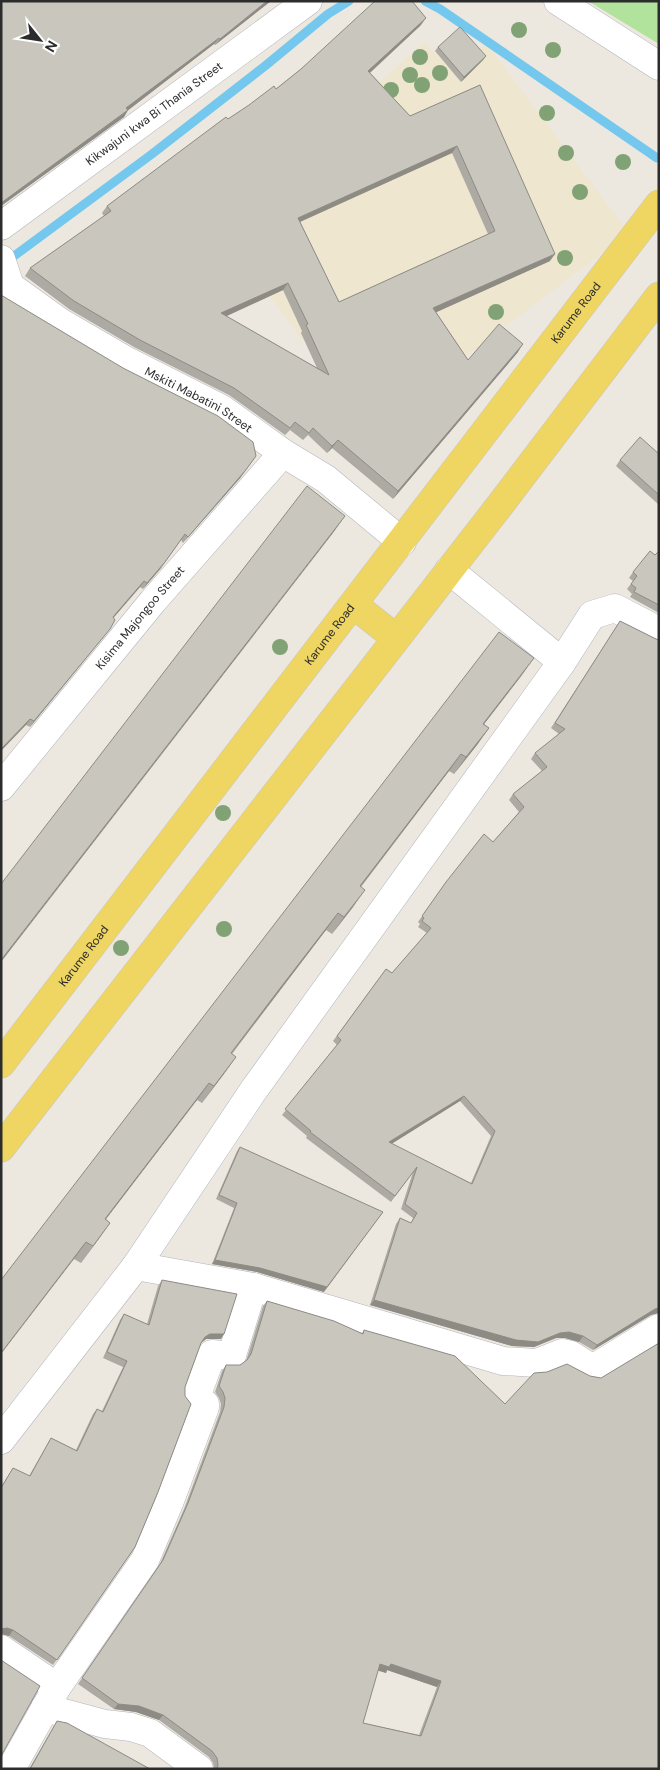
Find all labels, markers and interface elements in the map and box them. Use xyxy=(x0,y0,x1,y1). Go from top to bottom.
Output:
north arrow xyxy=(15,15,65,65)
text: N xyxy=(41,38,62,55)
street label: Kikwajuni kwa Bi Thania Street xyxy=(83,58,226,169)
street label: Karume Road xyxy=(547,279,604,347)
street label: Mskiti Mabatini Street xyxy=(142,363,256,436)
street label: Kisima Majongoo Street xyxy=(92,562,188,673)
street label: Karume Road xyxy=(301,600,358,668)
street label: Karume Road xyxy=(55,922,112,990)

